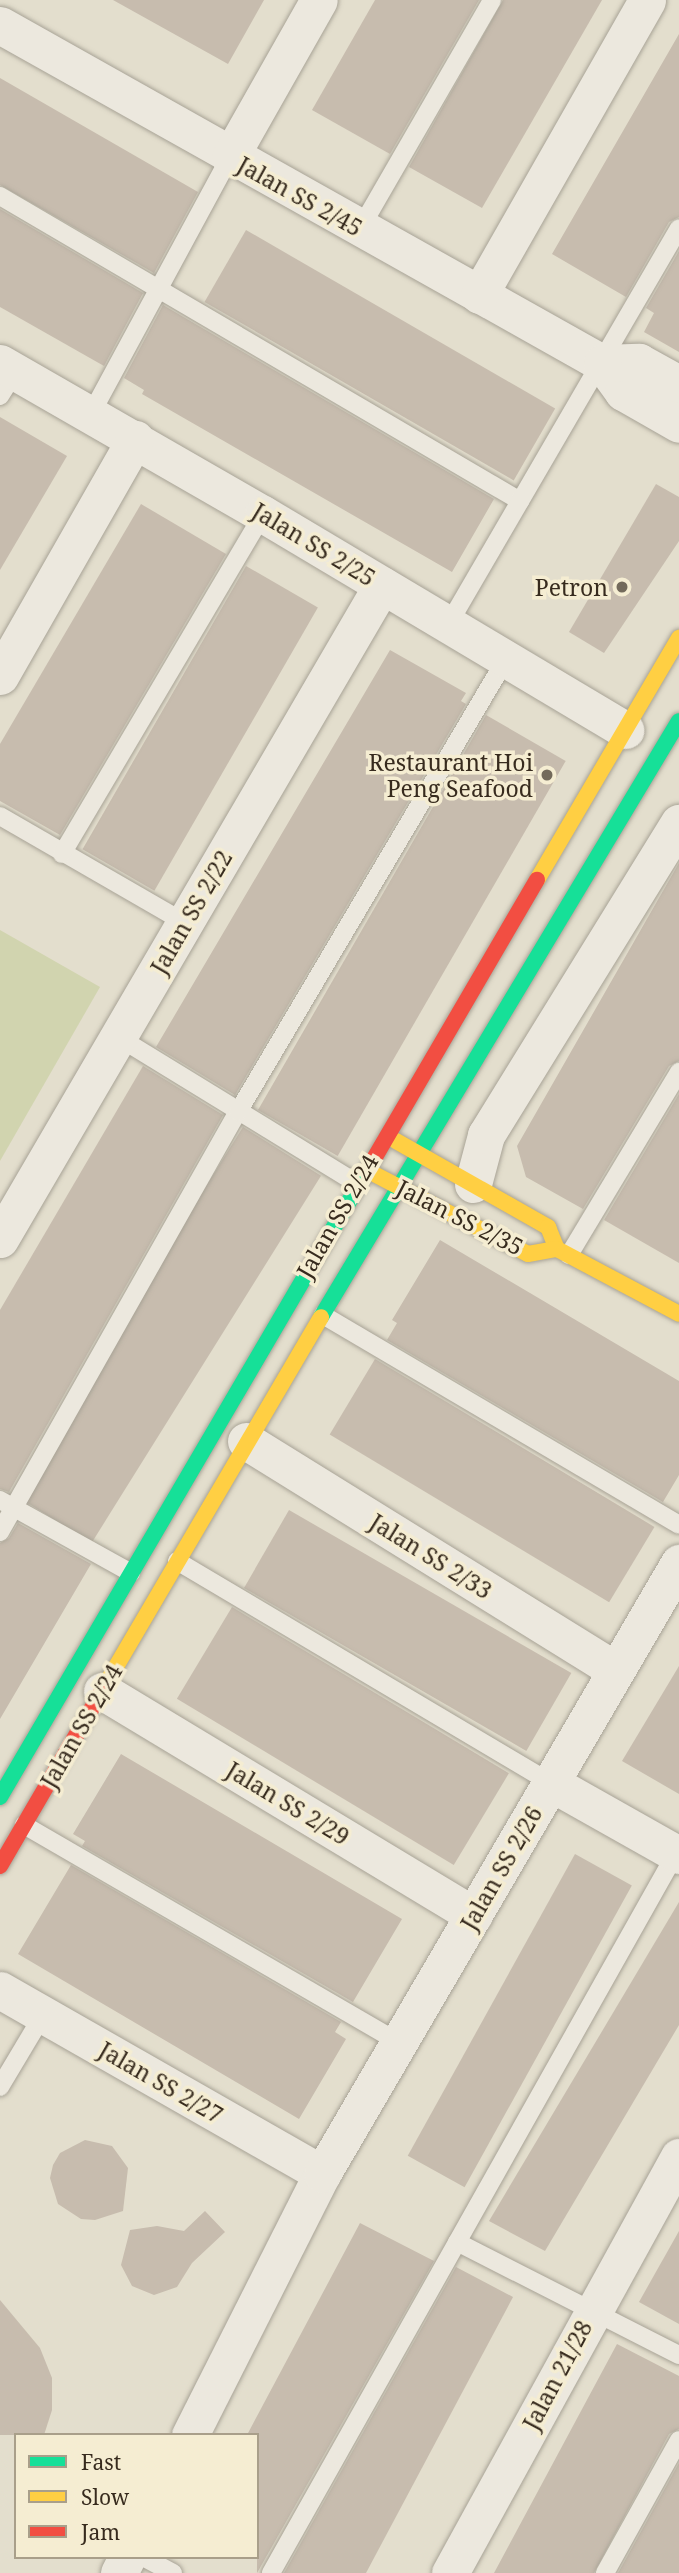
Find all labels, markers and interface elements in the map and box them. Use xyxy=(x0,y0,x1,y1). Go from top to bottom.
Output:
street label: Jalan SS 2/45 xyxy=(233,150,367,242)
street label: Jalan SS 2/25 xyxy=(248,497,380,591)
place label: Petron xyxy=(535,573,608,601)
marker: Petron xyxy=(614,579,630,595)
place label: Restaurant Hoi Peng Seafood xyxy=(368,748,533,802)
marker: Restaurant Hoi Peng Seafood xyxy=(539,767,555,783)
street label: Jalan SS 2/22 xyxy=(144,845,238,979)
street label: Jalan SS 2/24 xyxy=(290,1149,384,1283)
street label: Jalan SS 2/35 xyxy=(392,1173,528,1261)
street label: Jalan SS 2/33 xyxy=(365,1508,497,1604)
street label: Jalan SS 2/24 xyxy=(34,1659,128,1793)
street label: Jalan SS 2/29 xyxy=(222,1756,354,1850)
street label: Jalan SS 2/26 xyxy=(454,1801,548,1935)
street label: Jalan SS 2/27 xyxy=(94,2035,228,2129)
street label: Jalan 21/28 xyxy=(517,2315,597,2435)
legend xyxy=(14,2433,259,2559)
text: Fast xyxy=(81,2448,121,2476)
text: Slow xyxy=(81,2483,129,2511)
text: Jam xyxy=(81,2518,120,2546)

